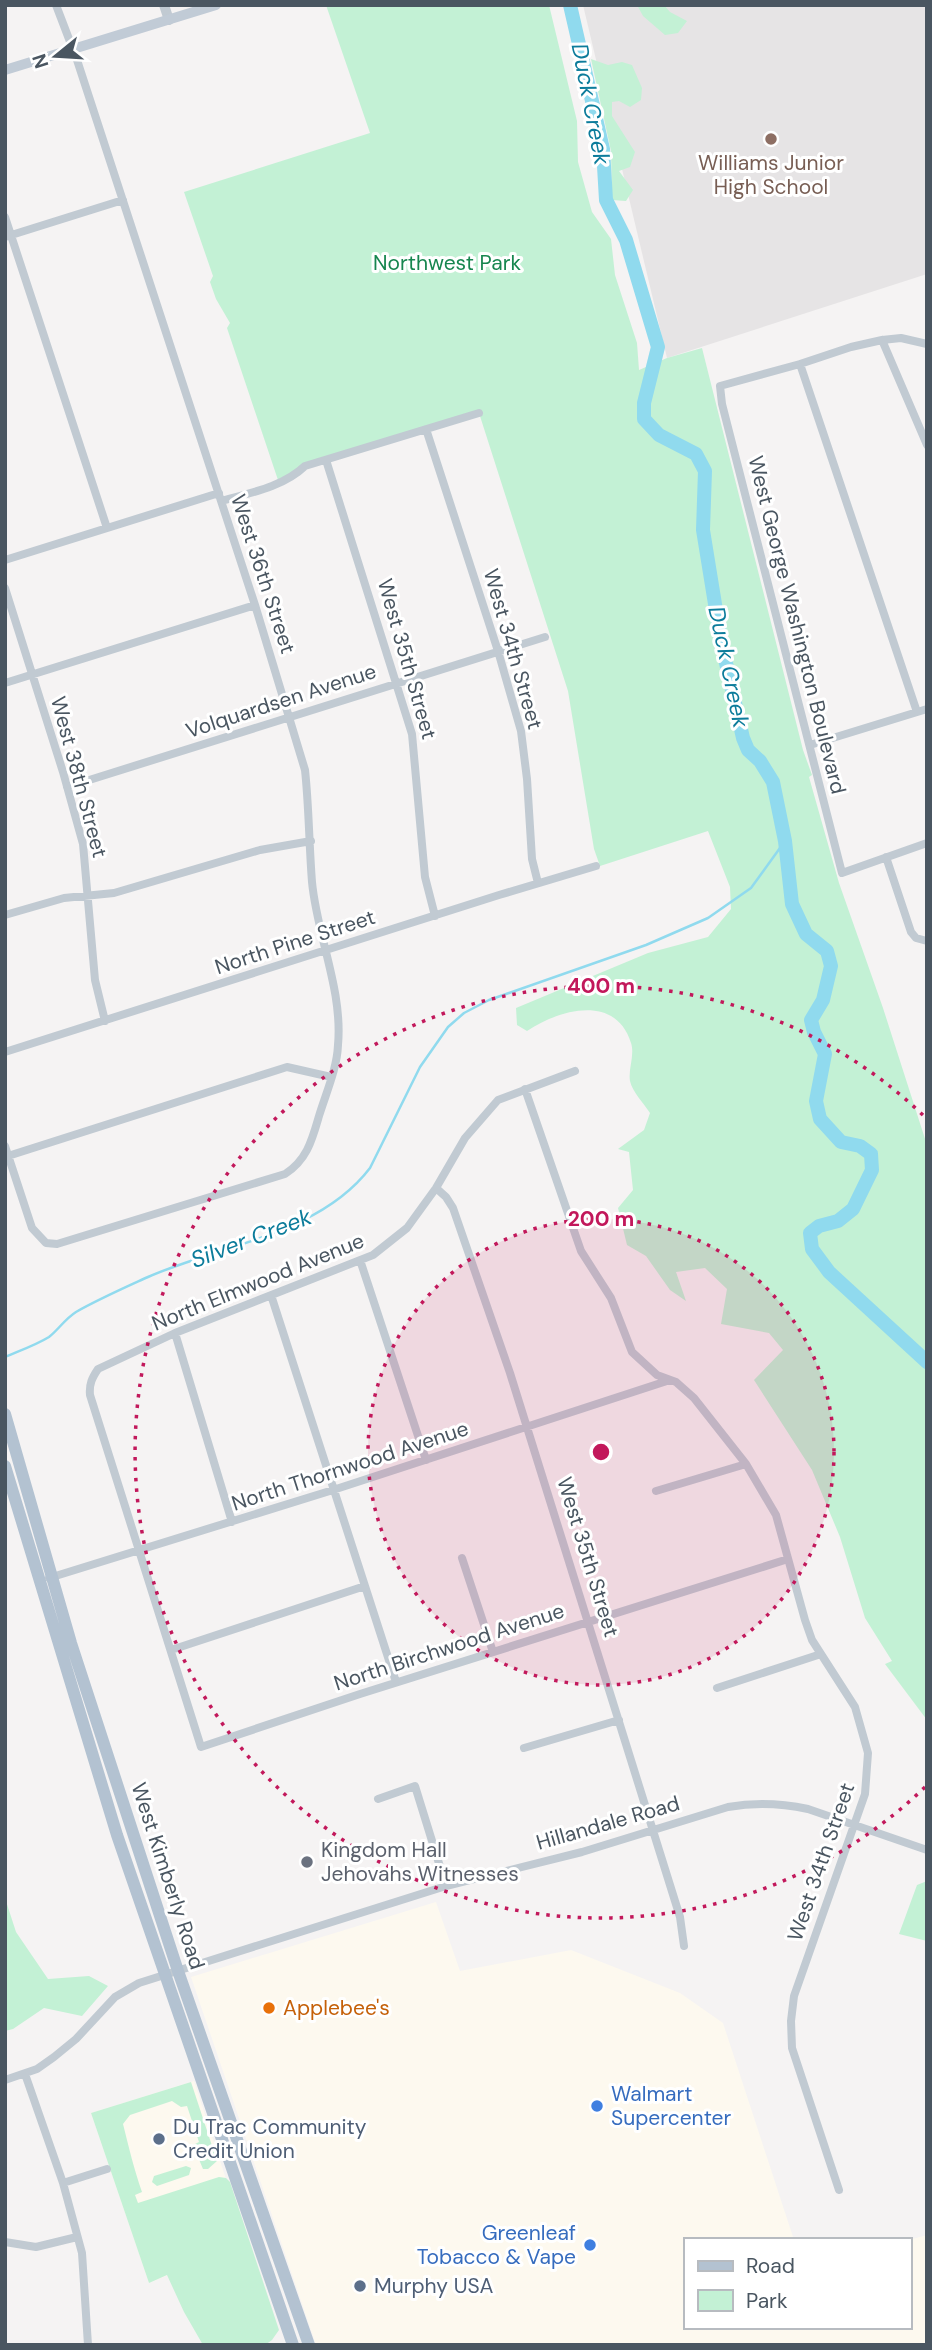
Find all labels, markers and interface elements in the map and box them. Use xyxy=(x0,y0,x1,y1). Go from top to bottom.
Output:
north arrow xyxy=(21,21,91,91)
water label: Duck Creek xyxy=(565,41,618,168)
text: N xyxy=(26,51,54,72)
marker: Williams Junior High School xyxy=(763,131,779,147)
place label: Williams Junior High School xyxy=(698,149,844,201)
park label: Northwest Park xyxy=(373,249,521,277)
street label: West George Washington Boulevard xyxy=(741,453,853,797)
street label: West 36th Street xyxy=(224,491,302,657)
street label: West 34th Street xyxy=(477,566,549,732)
street label: West 35th Street xyxy=(371,575,443,743)
water label: Duck Creek xyxy=(702,604,757,731)
street label: Volquardsen Avenue xyxy=(182,657,380,745)
street label: West 38th Street xyxy=(44,693,114,861)
street label: North Pine Street xyxy=(211,903,379,981)
text: 400 m xyxy=(567,972,635,1000)
water label: Silver Creek xyxy=(186,1201,316,1275)
text: 200 m xyxy=(568,1205,634,1233)
street label: North Elmwood Avenue xyxy=(148,1227,368,1337)
street label: North Thornwood Avenue xyxy=(228,1414,472,1518)
centre of rings xyxy=(589,1440,613,1464)
street label: West 35th Street xyxy=(550,1474,626,1640)
street label: North Birchwood Avenue xyxy=(330,1597,568,1697)
street label: West Kimberly Road xyxy=(125,1779,211,1973)
street label: West 34th Street xyxy=(781,1779,861,1945)
street label: Hillandale Road xyxy=(533,1789,683,1857)
place label: Kingdom Hall Jehovahs Witnesses xyxy=(321,1836,519,1888)
marker: Kingdom Hall Jehovahs Witnesses xyxy=(299,1854,315,1870)
place label: Applebee's xyxy=(283,1994,390,2022)
marker: Applebee's xyxy=(261,2000,277,2016)
place label: Walmart Supercenter xyxy=(611,2080,732,2132)
marker: Walmart Supercenter xyxy=(589,2098,605,2114)
place label: Du Trac Community Credit Union xyxy=(173,2113,367,2165)
marker: Du Trac Community Credit Union xyxy=(151,2131,167,2147)
place label: Greenleaf Tobacco & Vape xyxy=(417,2219,576,2271)
marker: Greenleaf Tobacco & Vape xyxy=(582,2237,598,2253)
legend xyxy=(684,2238,911,2329)
text: Road xyxy=(746,2252,795,2280)
place label: Murphy USA xyxy=(374,2272,494,2300)
marker: Murphy USA xyxy=(352,2278,368,2294)
text: Park xyxy=(746,2287,788,2315)

